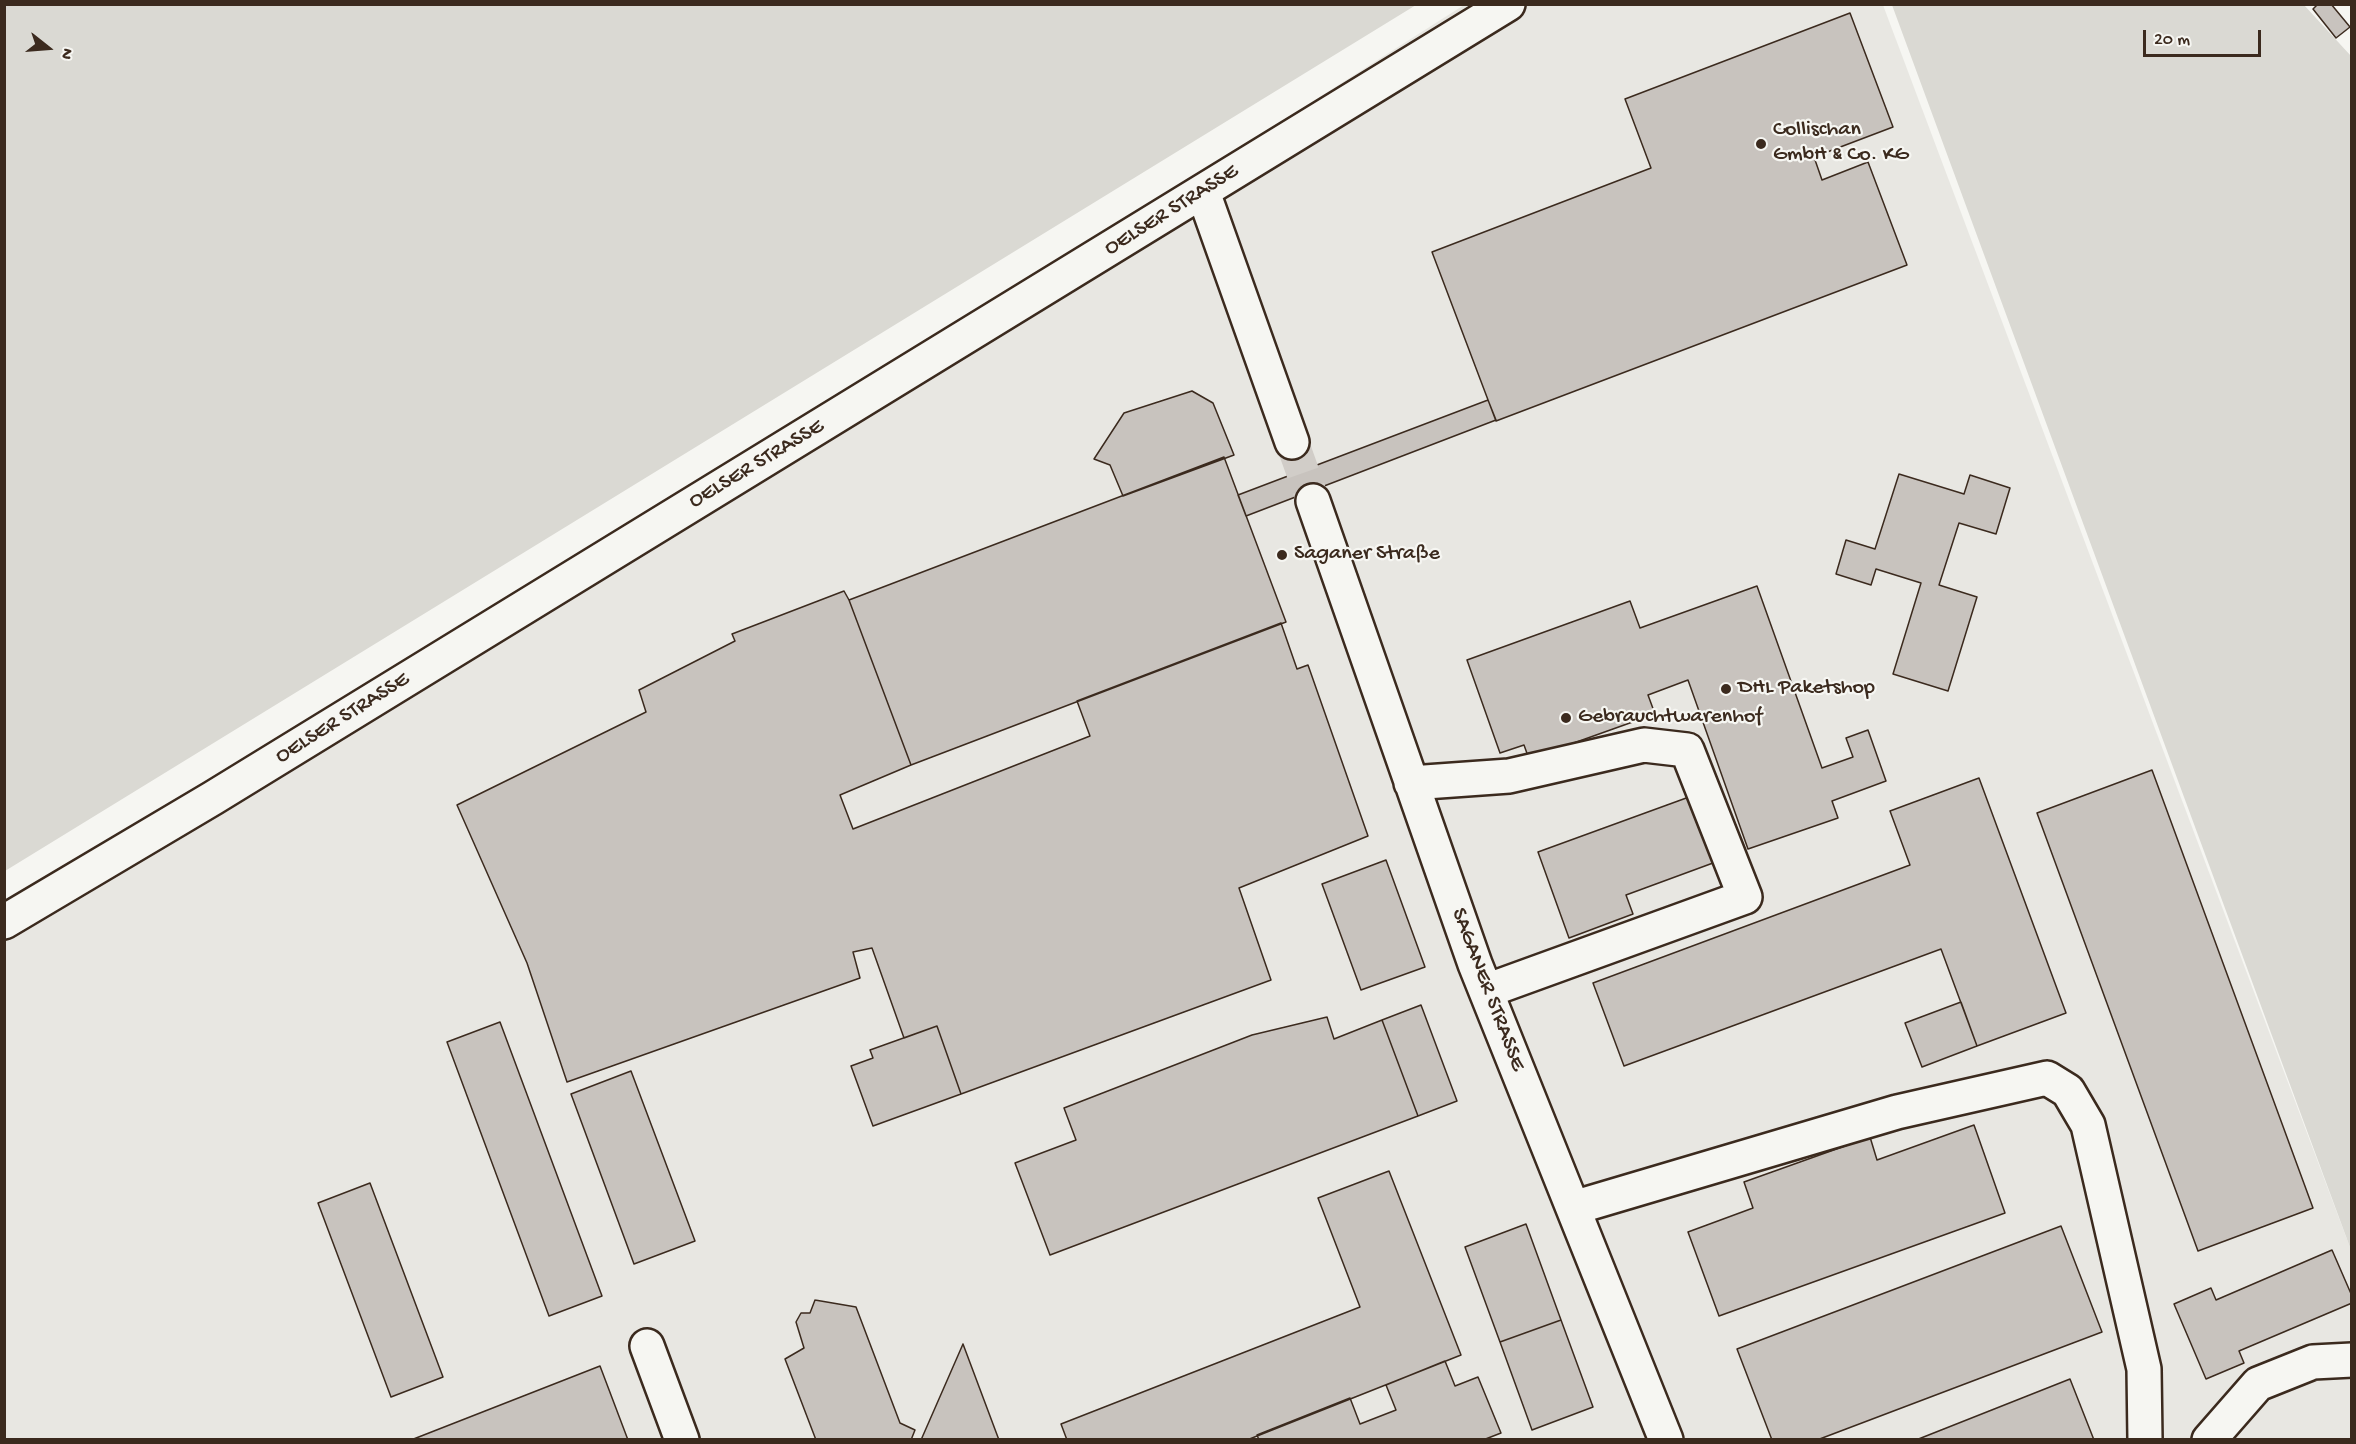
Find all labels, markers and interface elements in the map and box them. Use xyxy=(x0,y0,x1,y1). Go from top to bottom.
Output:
north arrow xyxy=(18,18,78,78)
scale bar xyxy=(2146,18,2264,56)
text: 20 m xyxy=(2154,30,2190,51)
text: N xyxy=(55,46,76,61)
place label: Collischan GmbH & Co. KG xyxy=(1773,118,1909,170)
marker: Collischan GmbH & Co. KG xyxy=(1754,137,1768,151)
street label: OELSER STRASSE xyxy=(1100,159,1244,263)
street label: OELSER STRASSE xyxy=(685,414,829,516)
place label: Saganer Straße xyxy=(1294,542,1440,568)
marker: Saganer Straße xyxy=(1275,548,1289,562)
street label: OELSER STRASSE xyxy=(271,667,415,771)
place label: DHL Paketshop xyxy=(1738,676,1875,702)
marker: DHL Paketshop xyxy=(1719,682,1733,696)
place label: Gebrauchtwarenhof xyxy=(1578,705,1762,731)
marker: Gebrauchtwarenhof xyxy=(1559,711,1573,725)
street label: SAGANER STRASSE xyxy=(1444,905,1530,1075)

